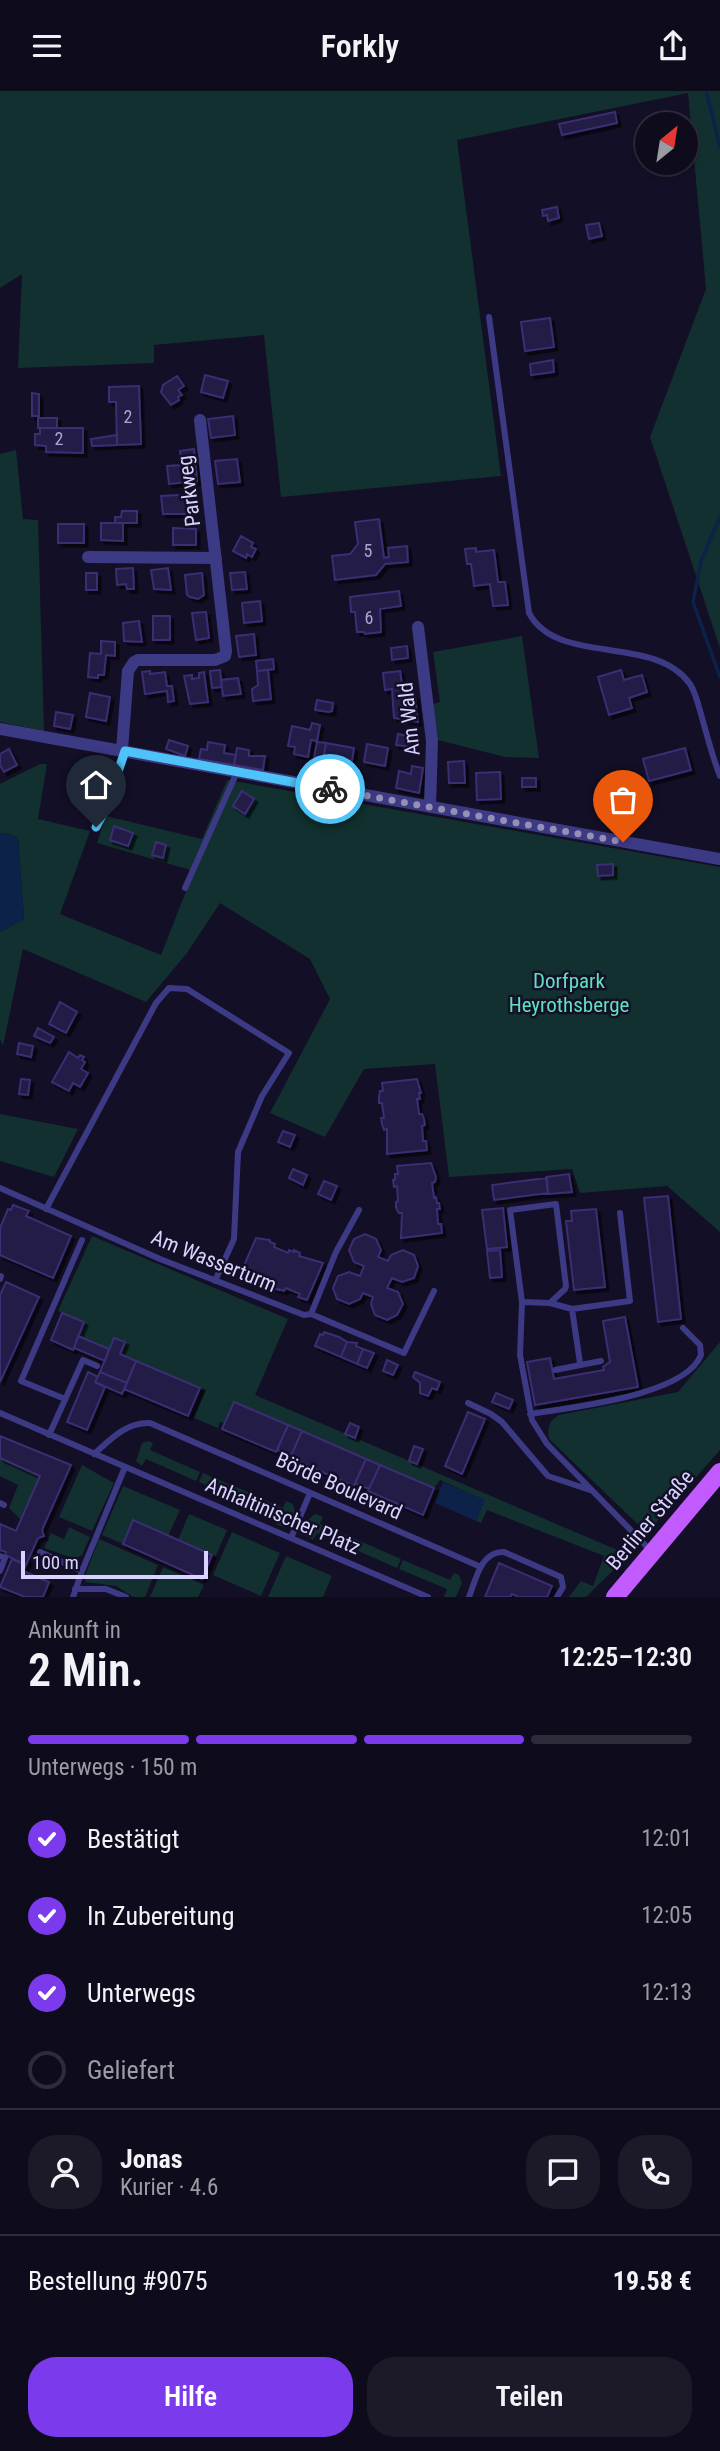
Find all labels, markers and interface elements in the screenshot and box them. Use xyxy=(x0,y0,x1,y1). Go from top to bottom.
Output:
icon: menu xyxy=(28,27,66,65)
text: Forkly xyxy=(321,27,399,65)
icon: share xyxy=(654,27,692,65)
north arrow xyxy=(635,112,698,175)
map controls xyxy=(635,112,698,175)
house number: 2 xyxy=(124,406,133,427)
house number: 2 xyxy=(55,428,64,449)
street label: Parkweg xyxy=(173,454,205,528)
house number: 5 xyxy=(364,540,373,561)
house number: 6 xyxy=(365,607,373,628)
street label: Am Wald xyxy=(393,681,425,757)
courier xyxy=(295,754,365,824)
pin xyxy=(66,755,126,827)
icon: home xyxy=(77,766,115,804)
icon: bike xyxy=(311,770,349,808)
pin xyxy=(593,770,653,842)
icon: bag xyxy=(604,781,642,819)
park label: Dorfpark Heyrothsberge xyxy=(509,969,630,1017)
street label: Am Wasserturm xyxy=(148,1225,280,1297)
street label: Börde Boulevard xyxy=(272,1447,406,1525)
street label: Berliner Straße xyxy=(601,1465,699,1575)
street label: Anhaltinischer Platz xyxy=(202,1473,364,1559)
scale bar xyxy=(21,1548,208,1580)
text: 100 m xyxy=(32,1551,79,1574)
text: Ankunft in xyxy=(28,1617,121,1644)
text: 12:25–12:30 xyxy=(559,1642,692,1672)
text: 2 Min. xyxy=(28,1643,144,1697)
text: Unterwegs · 150 m xyxy=(28,1754,197,1781)
icon: check xyxy=(28,1820,66,1858)
text: Bestätigt xyxy=(87,1824,180,1854)
text: 12:01 xyxy=(641,1825,692,1852)
icon: check xyxy=(28,1897,66,1935)
text: In Zubereitung xyxy=(87,1901,235,1931)
text: 12:05 xyxy=(641,1902,692,1929)
icon: check xyxy=(28,1974,66,2012)
text: Unterwegs xyxy=(87,1978,196,2008)
text: 12:13 xyxy=(641,1979,692,2006)
text: Geliefert xyxy=(87,2055,175,2085)
button: person xyxy=(28,2135,102,2209)
button: chat xyxy=(526,2135,600,2209)
button: phone xyxy=(618,2135,692,2209)
text: Jonas xyxy=(120,2144,183,2174)
text: Kurier · 4.6 xyxy=(120,2174,218,2201)
text: Bestellung #9075 xyxy=(28,2266,208,2296)
text: 19.58 € xyxy=(613,2266,692,2296)
button: Hilfe xyxy=(28,2357,353,2437)
button: Teilen xyxy=(367,2357,692,2437)

